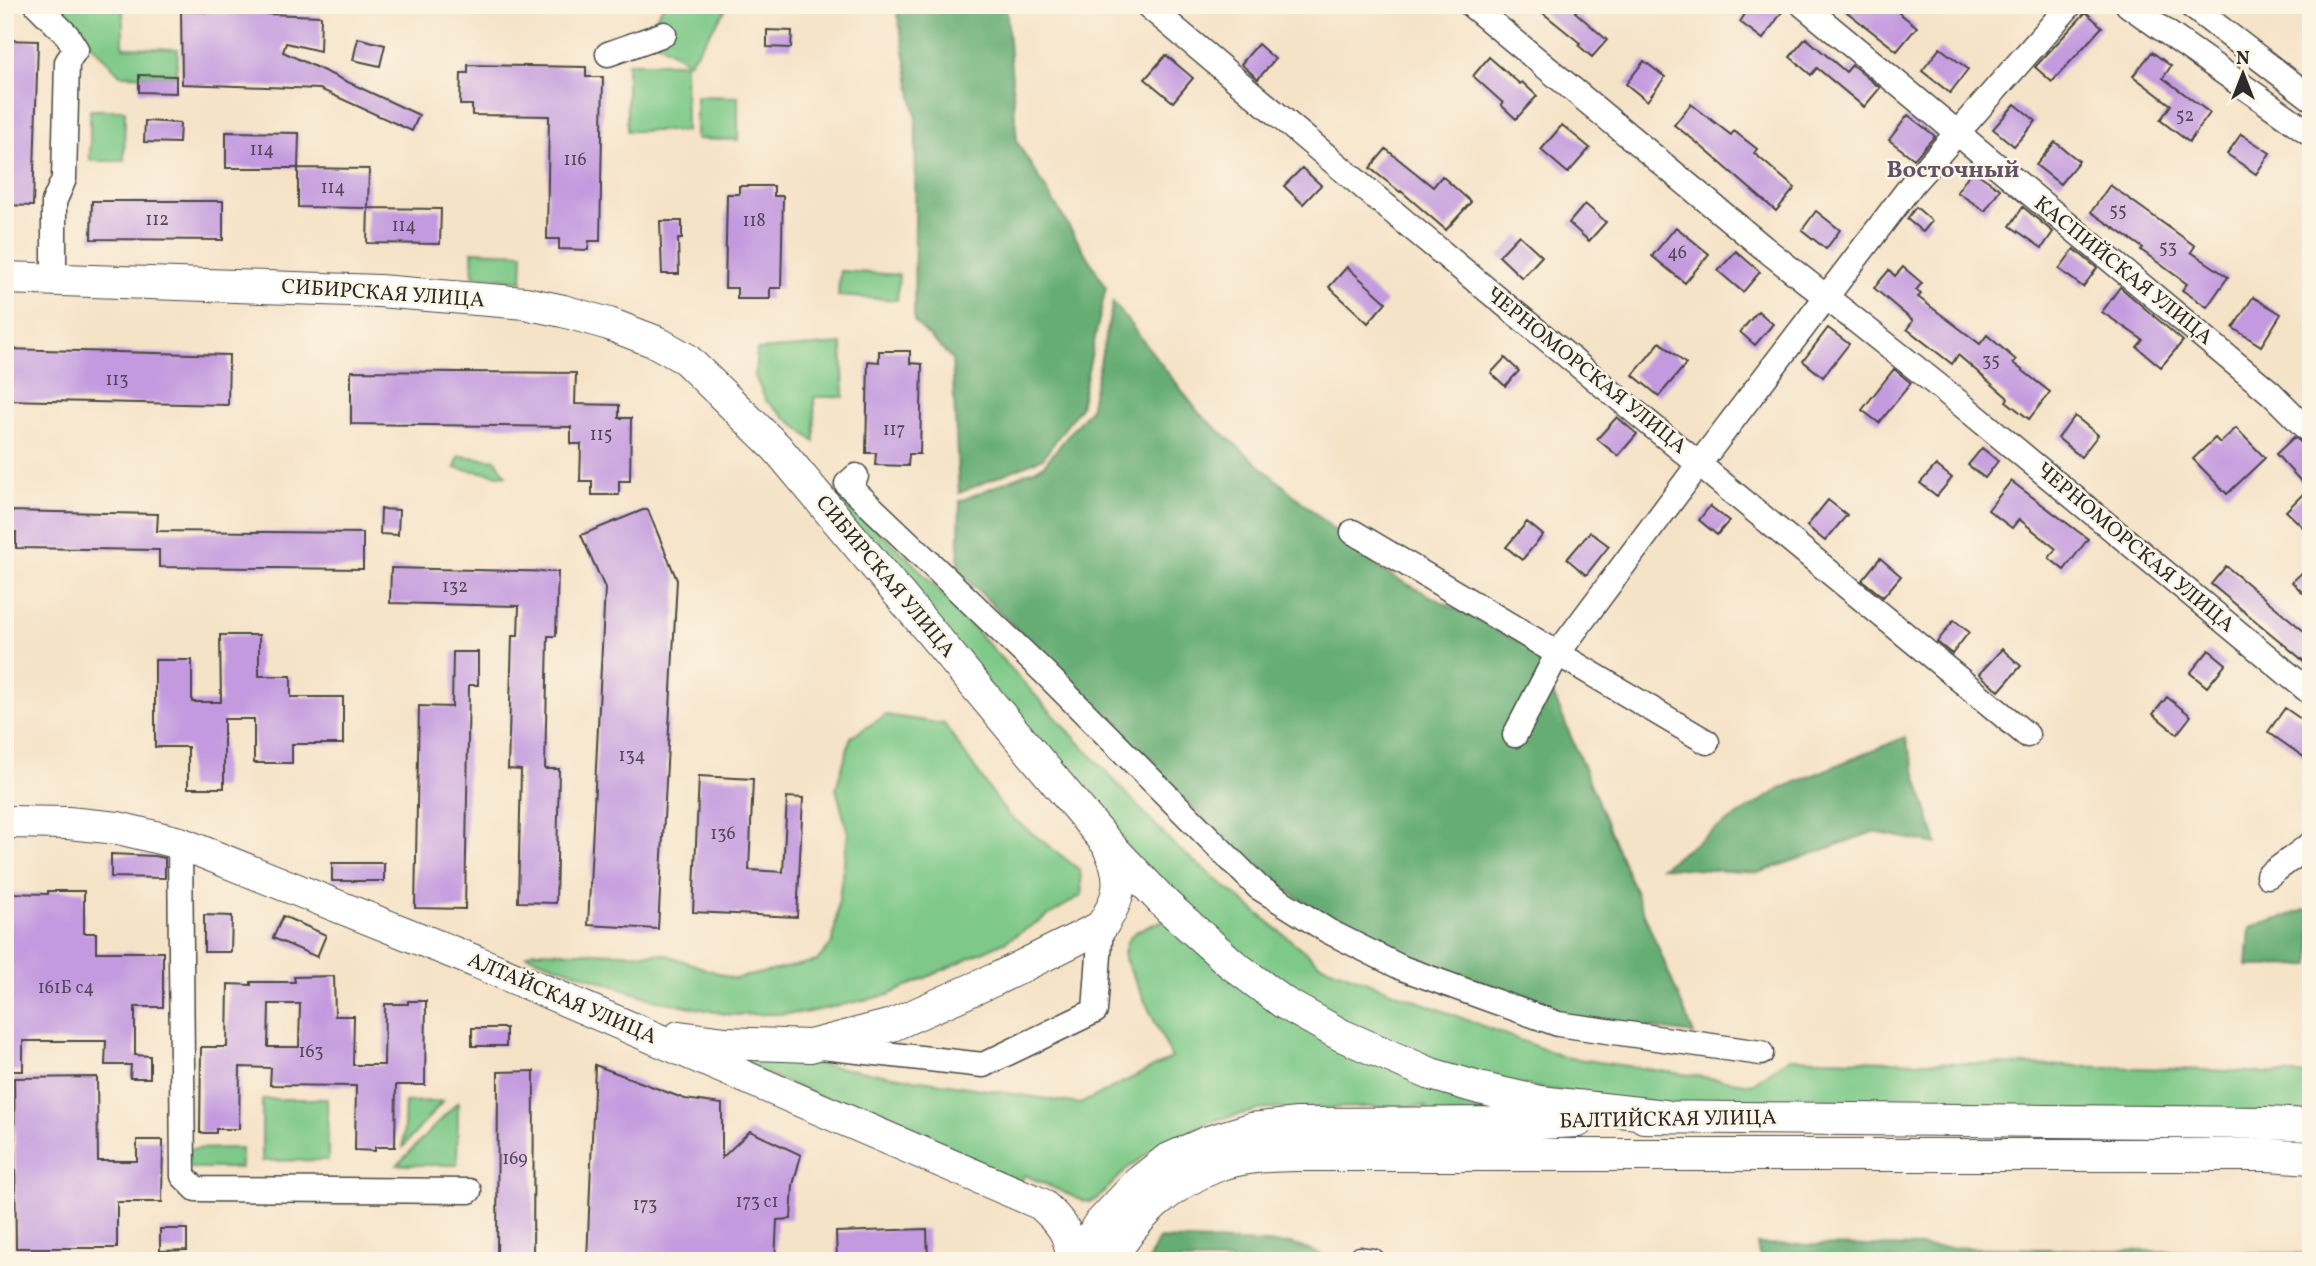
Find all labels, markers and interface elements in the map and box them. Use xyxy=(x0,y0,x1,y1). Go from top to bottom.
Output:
north arrow xyxy=(2208,38,2278,108)
text: N xyxy=(2236,46,2250,72)
house number: 52 xyxy=(2176,104,2194,129)
house number: 114 xyxy=(250,138,274,163)
house number: 116 xyxy=(563,148,587,173)
district label: Восточный xyxy=(1887,154,2019,188)
house number: 114 xyxy=(321,176,345,201)
street label: КАСПИЙСКАЯ УЛИЦА xyxy=(2027,190,2219,352)
house number: 55 xyxy=(2109,199,2127,224)
house number: 112 xyxy=(145,208,169,233)
house number: 118 xyxy=(742,209,766,234)
house number: 114 xyxy=(392,214,416,239)
house number: 53 xyxy=(2159,236,2177,261)
house number: 46 xyxy=(1667,241,1687,266)
street label: СИБИРСКАЯ УЛИЦА xyxy=(280,272,486,316)
street label: ЧЕРНОМОРСКАЯ УЛИЦА xyxy=(1479,281,1693,461)
house number: 35 xyxy=(1982,349,2000,374)
house number: 113 xyxy=(105,368,129,393)
house number: 117 xyxy=(883,418,905,443)
house number: 115 xyxy=(590,423,612,448)
street label: ЧЕРНОМОРСКАЯ УЛИЦА xyxy=(2030,456,2241,640)
street label: СИБИРСКАЯ УЛИЦА xyxy=(808,490,962,664)
house number: 132 xyxy=(442,575,468,600)
house number: 134 xyxy=(619,744,645,769)
house number: 136 xyxy=(710,822,736,847)
street label: АЛТАЙСКАЯ УЛИЦА xyxy=(463,946,661,1052)
house number: 161Б с4 xyxy=(38,976,94,1001)
house number: 163 xyxy=(298,1040,324,1065)
street label: БАЛТИЙСКАЯ УЛИЦА xyxy=(1559,1104,1777,1136)
house number: 169 xyxy=(502,1147,528,1172)
house number: 173 с1 xyxy=(735,1190,779,1215)
house number: 173 xyxy=(633,1193,657,1218)

